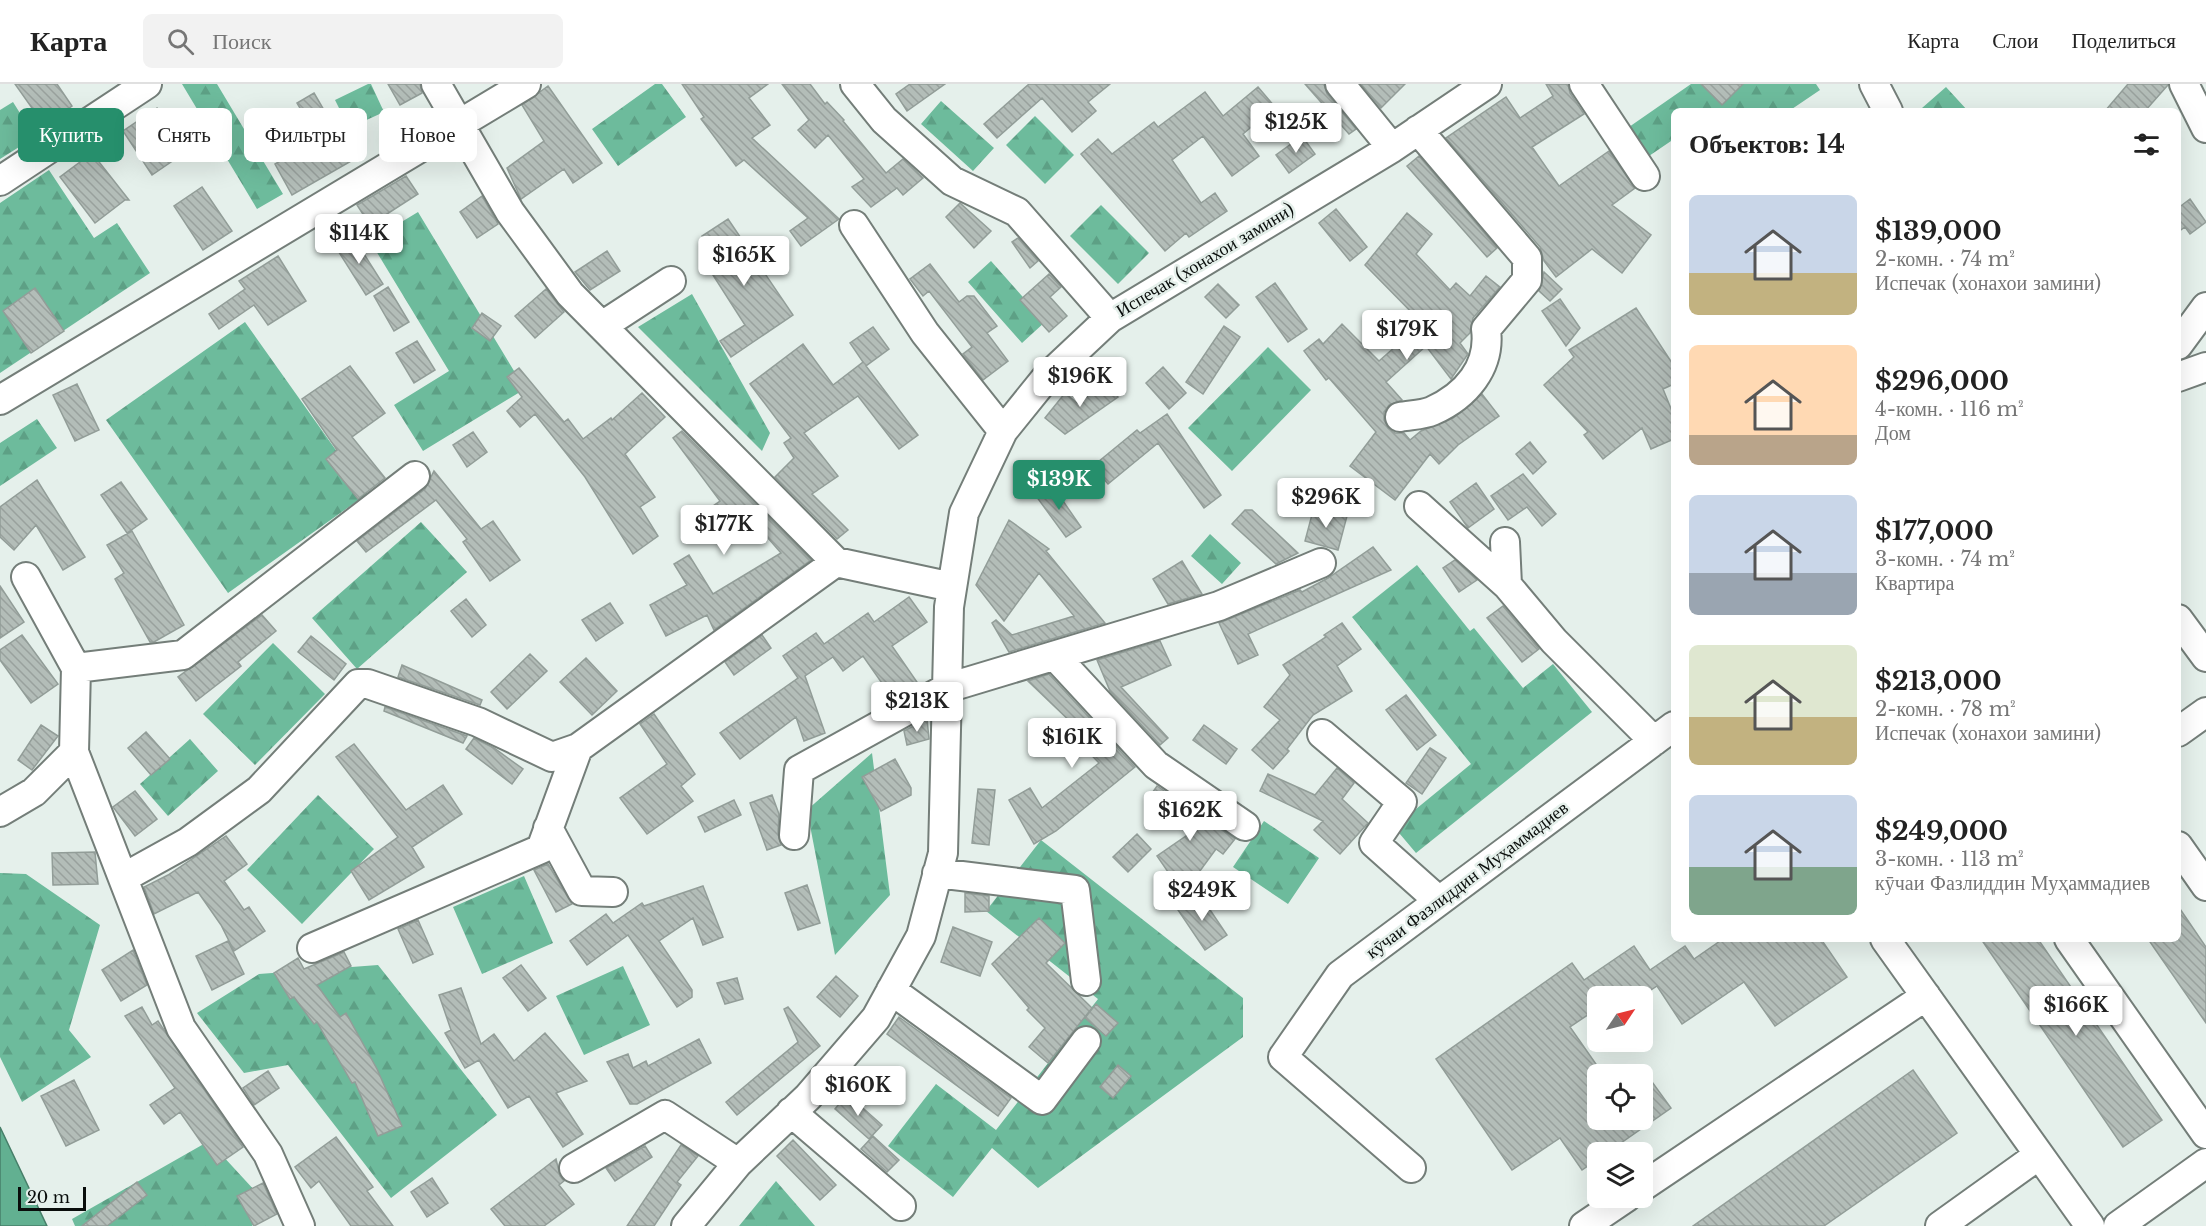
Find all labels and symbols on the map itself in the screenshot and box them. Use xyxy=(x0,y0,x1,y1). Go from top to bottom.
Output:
pin: $125K xyxy=(1254,103,1338,154)
street label: Испечак (хонахои замини) xyxy=(1112,198,1298,322)
pin: $114K xyxy=(317,214,401,265)
pin: $165K xyxy=(702,236,786,287)
pin: $179K xyxy=(1365,310,1449,361)
pin: $196K xyxy=(1038,357,1122,408)
pin: $139K xyxy=(1017,460,1101,511)
pin: $296K xyxy=(1284,478,1368,529)
pin: $177K xyxy=(682,505,766,556)
pin: $213K xyxy=(875,682,959,733)
pin: $161K xyxy=(1030,718,1114,769)
pin: $162K xyxy=(1148,791,1232,842)
street label: кӯчаи Фазлиддин Муҳаммадиев xyxy=(1361,797,1573,963)
pin: $249K xyxy=(1160,871,1244,922)
north arrow xyxy=(1587,986,1653,1052)
pin: $166K xyxy=(2034,986,2118,1037)
pin: $160K xyxy=(816,1066,900,1117)
scale bar xyxy=(18,1184,86,1212)

